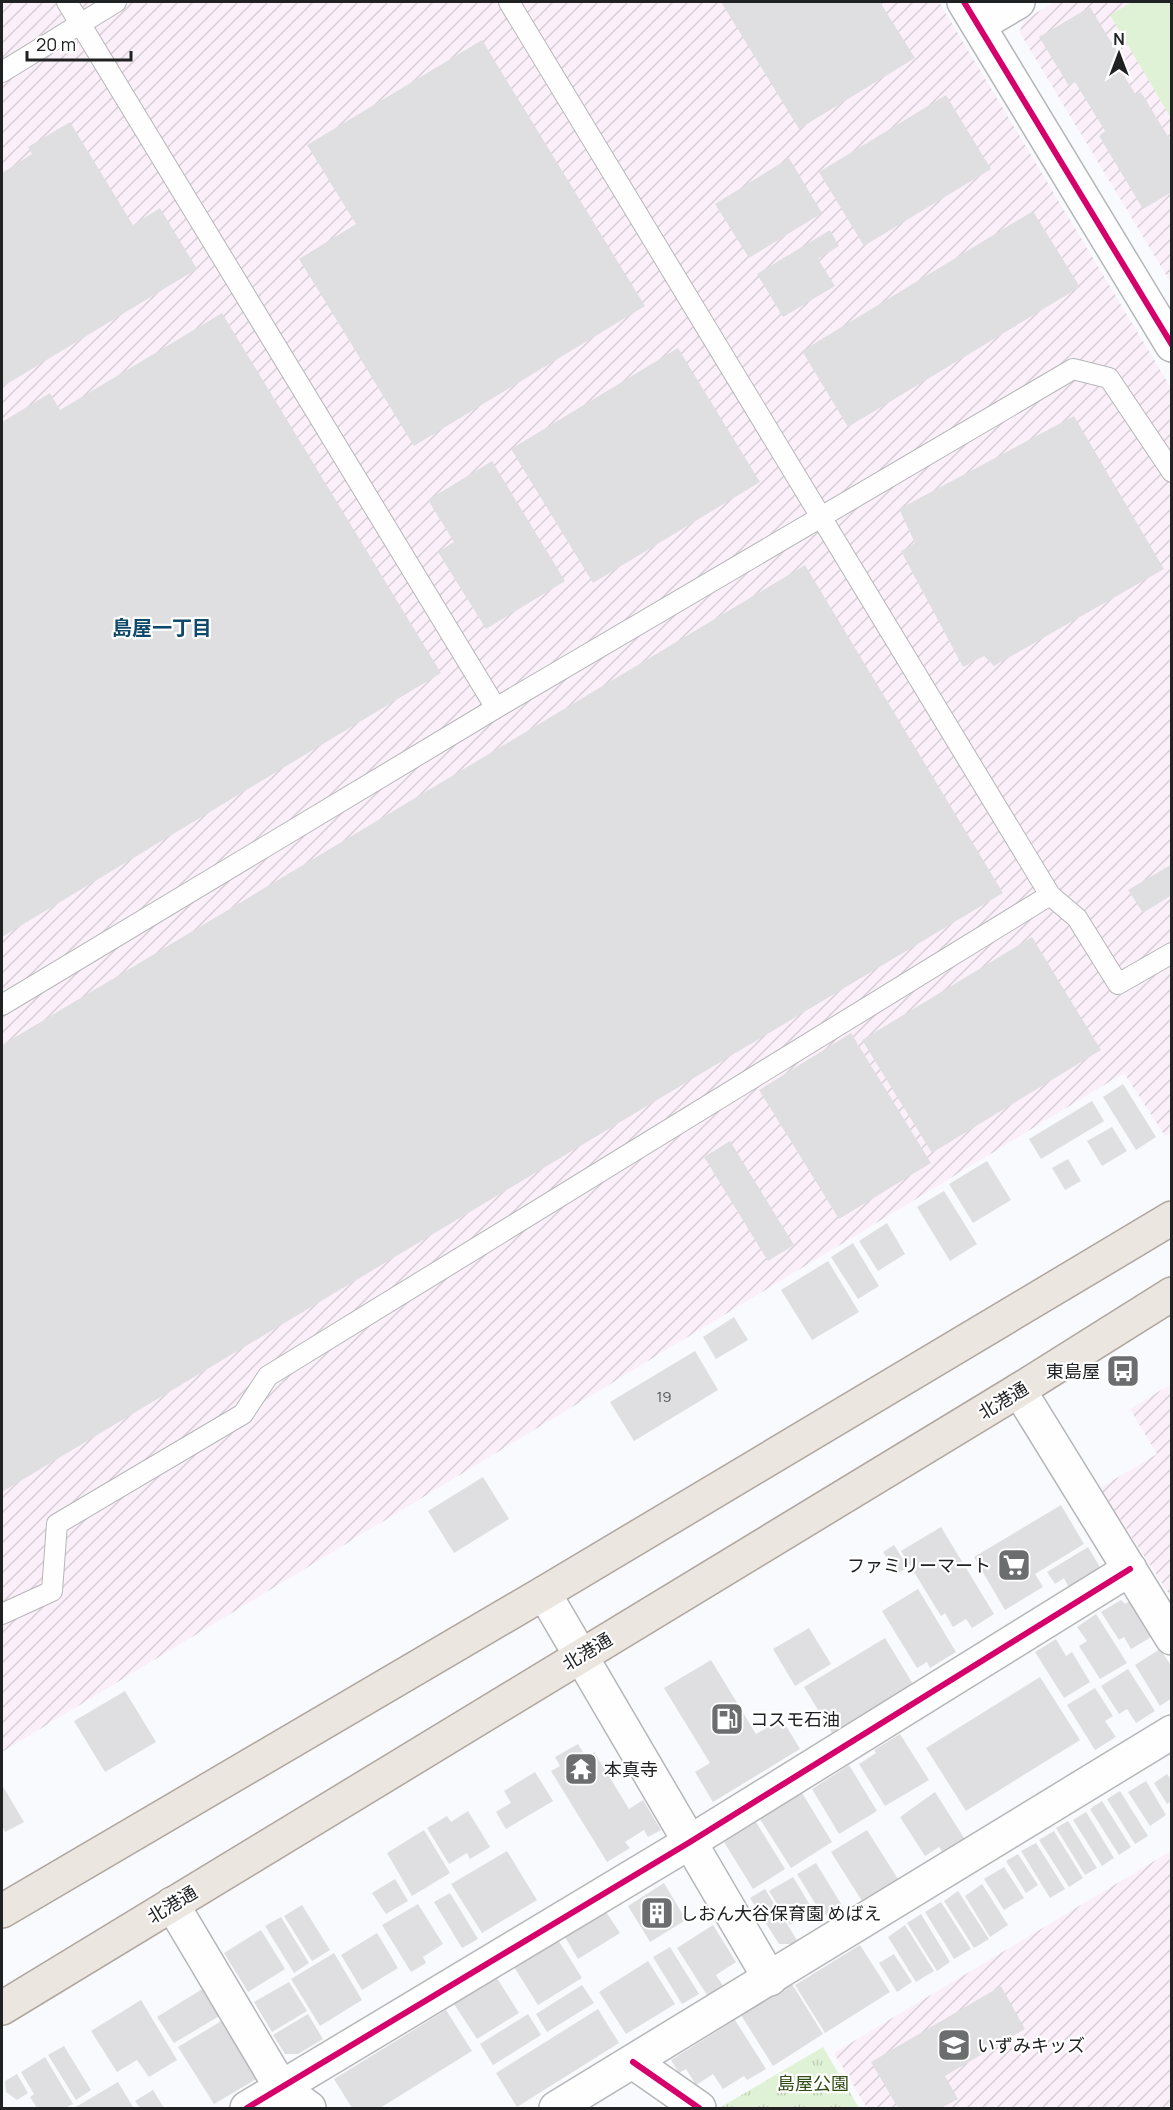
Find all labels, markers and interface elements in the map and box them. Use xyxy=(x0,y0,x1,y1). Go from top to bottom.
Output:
scale bar xyxy=(27,24,130,62)
north arrow xyxy=(1089,24,1149,84)
text: N xyxy=(1113,28,1125,50)
text: 20 m xyxy=(36,32,76,56)
district label: 島屋一丁目 xyxy=(112,614,212,641)
bus stop icon: 東島屋 xyxy=(1105,1353,1141,1389)
place label: 東島屋 xyxy=(1046,1359,1100,1383)
street label: 北港通 xyxy=(974,1376,1032,1424)
house number: 19 xyxy=(656,1386,672,1407)
supermarket icon: ファミリーマート xyxy=(996,1547,1032,1583)
place label: ファミリーマート xyxy=(847,1553,991,1577)
street label: 北港通 xyxy=(558,1627,616,1675)
fuel station icon: コスモ石油 xyxy=(709,1701,745,1737)
place label: コスモ石油 xyxy=(750,1707,840,1731)
temple icon: 本真寺 xyxy=(563,1751,599,1787)
place label: 本真寺 xyxy=(604,1757,658,1781)
street label: 北港通 xyxy=(143,1880,201,1928)
building icon: しおん大谷保育園 めばえ xyxy=(639,1895,675,1931)
place label: しおん大谷保育園 めばえ xyxy=(680,1901,882,1925)
school or university icon: いずみキッズ xyxy=(936,2027,972,2063)
place label: いずみキッズ xyxy=(977,2033,1085,2057)
park label: 島屋公園 xyxy=(777,2071,849,2095)

